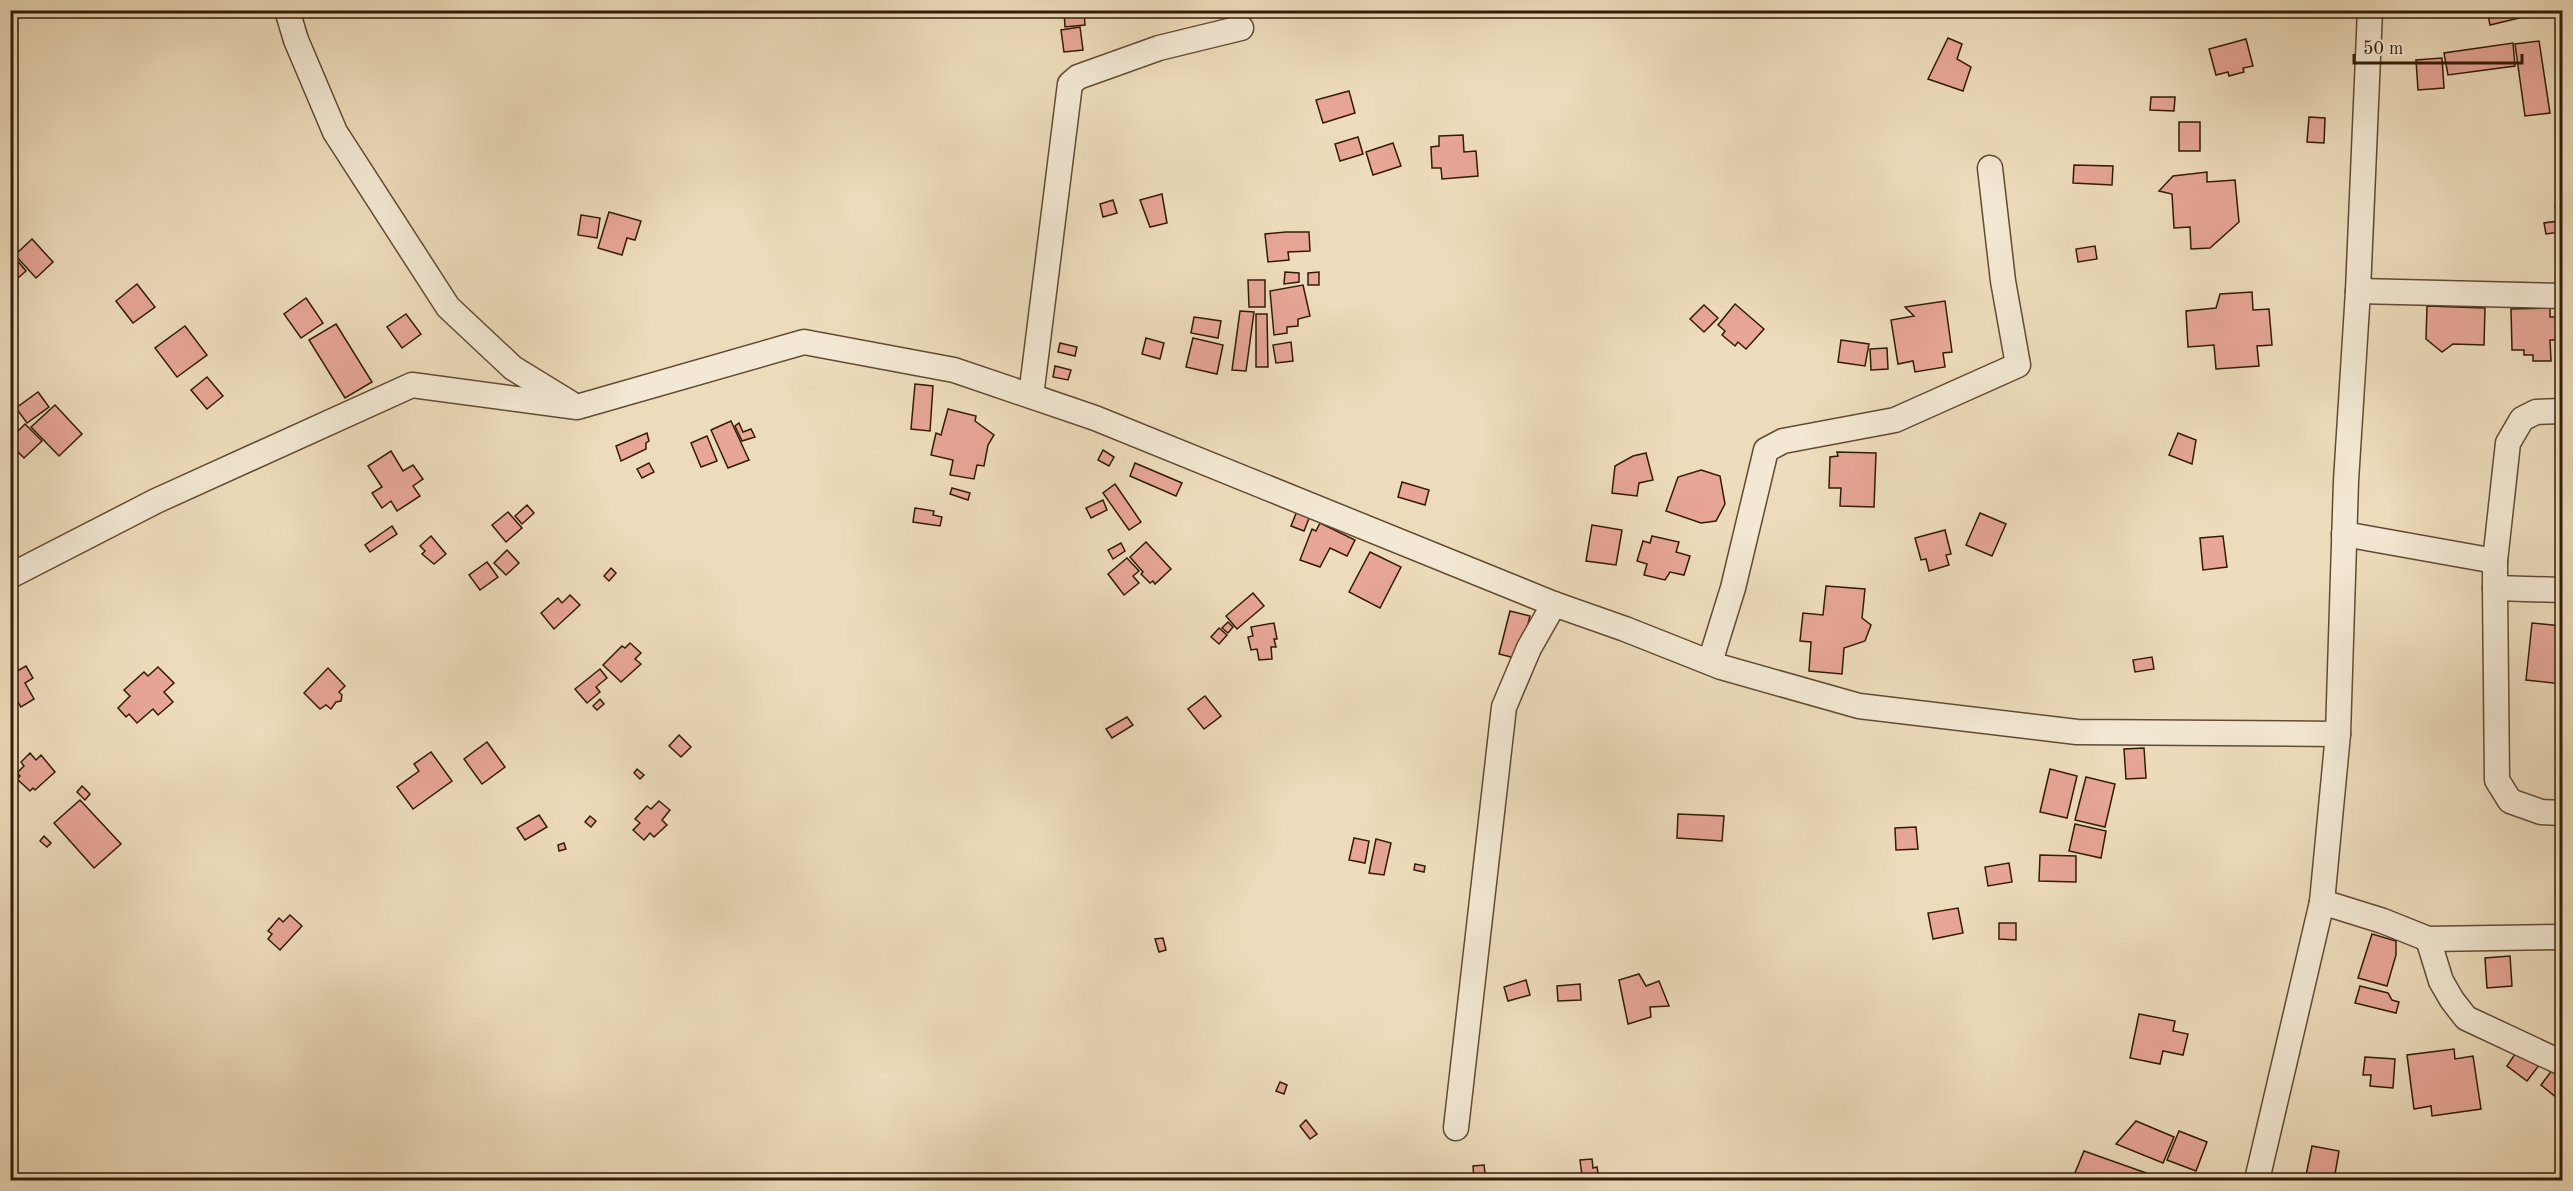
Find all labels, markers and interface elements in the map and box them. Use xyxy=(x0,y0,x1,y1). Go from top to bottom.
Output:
scale bar xyxy=(2354,27,2522,65)
text: 50 m xyxy=(2363,40,2403,58)

